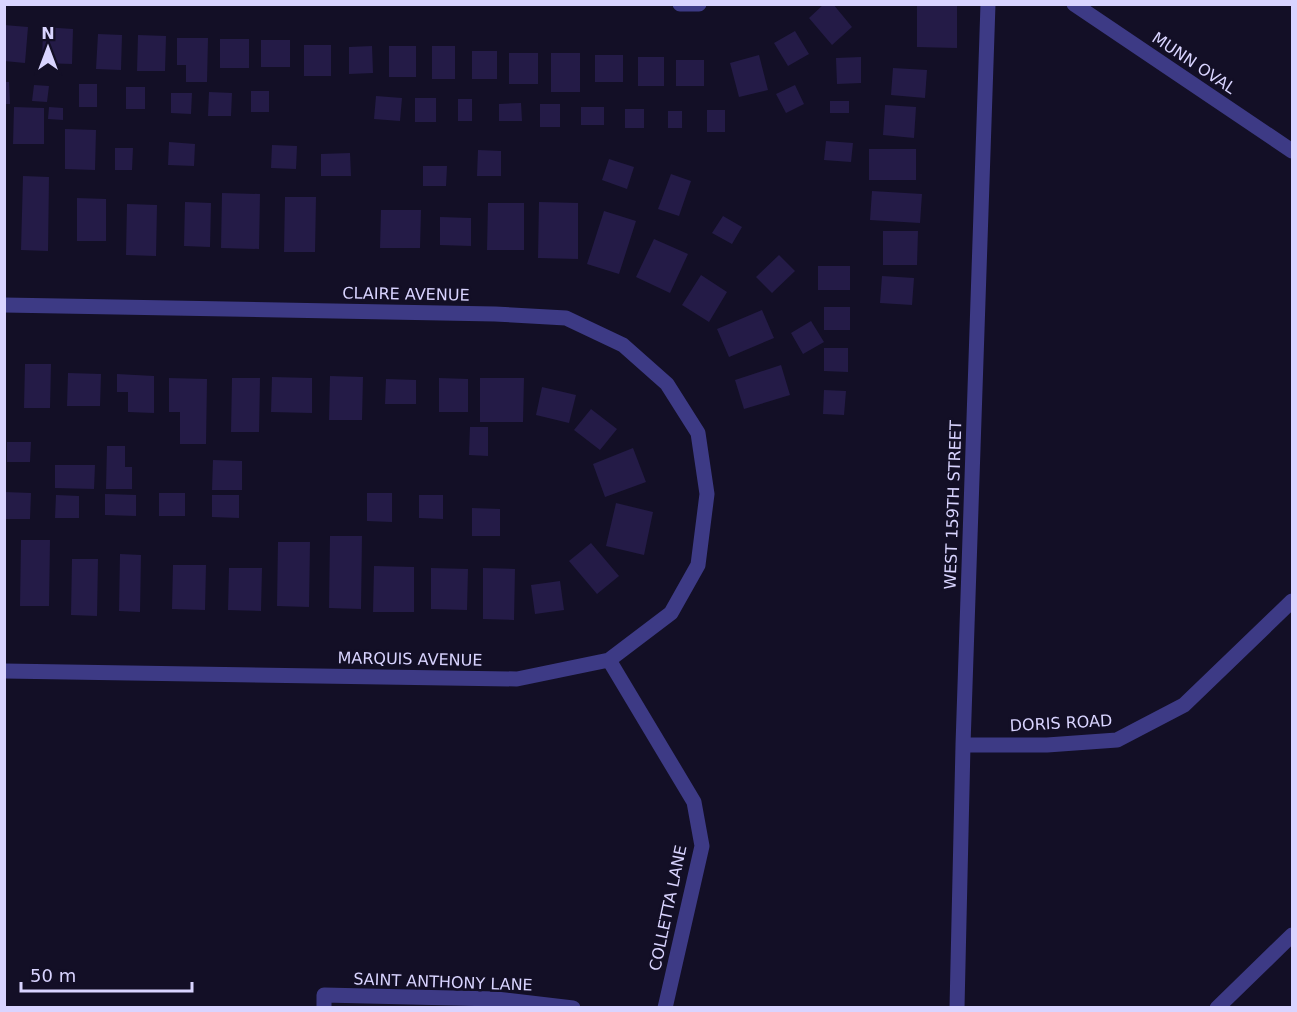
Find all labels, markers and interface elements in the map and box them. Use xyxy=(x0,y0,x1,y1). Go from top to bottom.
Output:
north arrow xyxy=(18,18,78,78)
text: N xyxy=(41,24,55,43)
street label: MUNN OVAL xyxy=(1149,28,1239,98)
street label: CLAIRE AVENUE xyxy=(342,283,470,305)
street label: WEST 159TH STREET xyxy=(941,420,965,590)
street label: MARQUIS AVENUE xyxy=(337,648,483,670)
street label: DORIS ROAD xyxy=(1009,711,1113,735)
street label: COLLETTA LANE xyxy=(645,843,691,973)
scale bar xyxy=(21,955,192,993)
text: 50 m xyxy=(30,965,76,986)
street label: SAINT ANTHONY LANE xyxy=(353,969,533,995)

